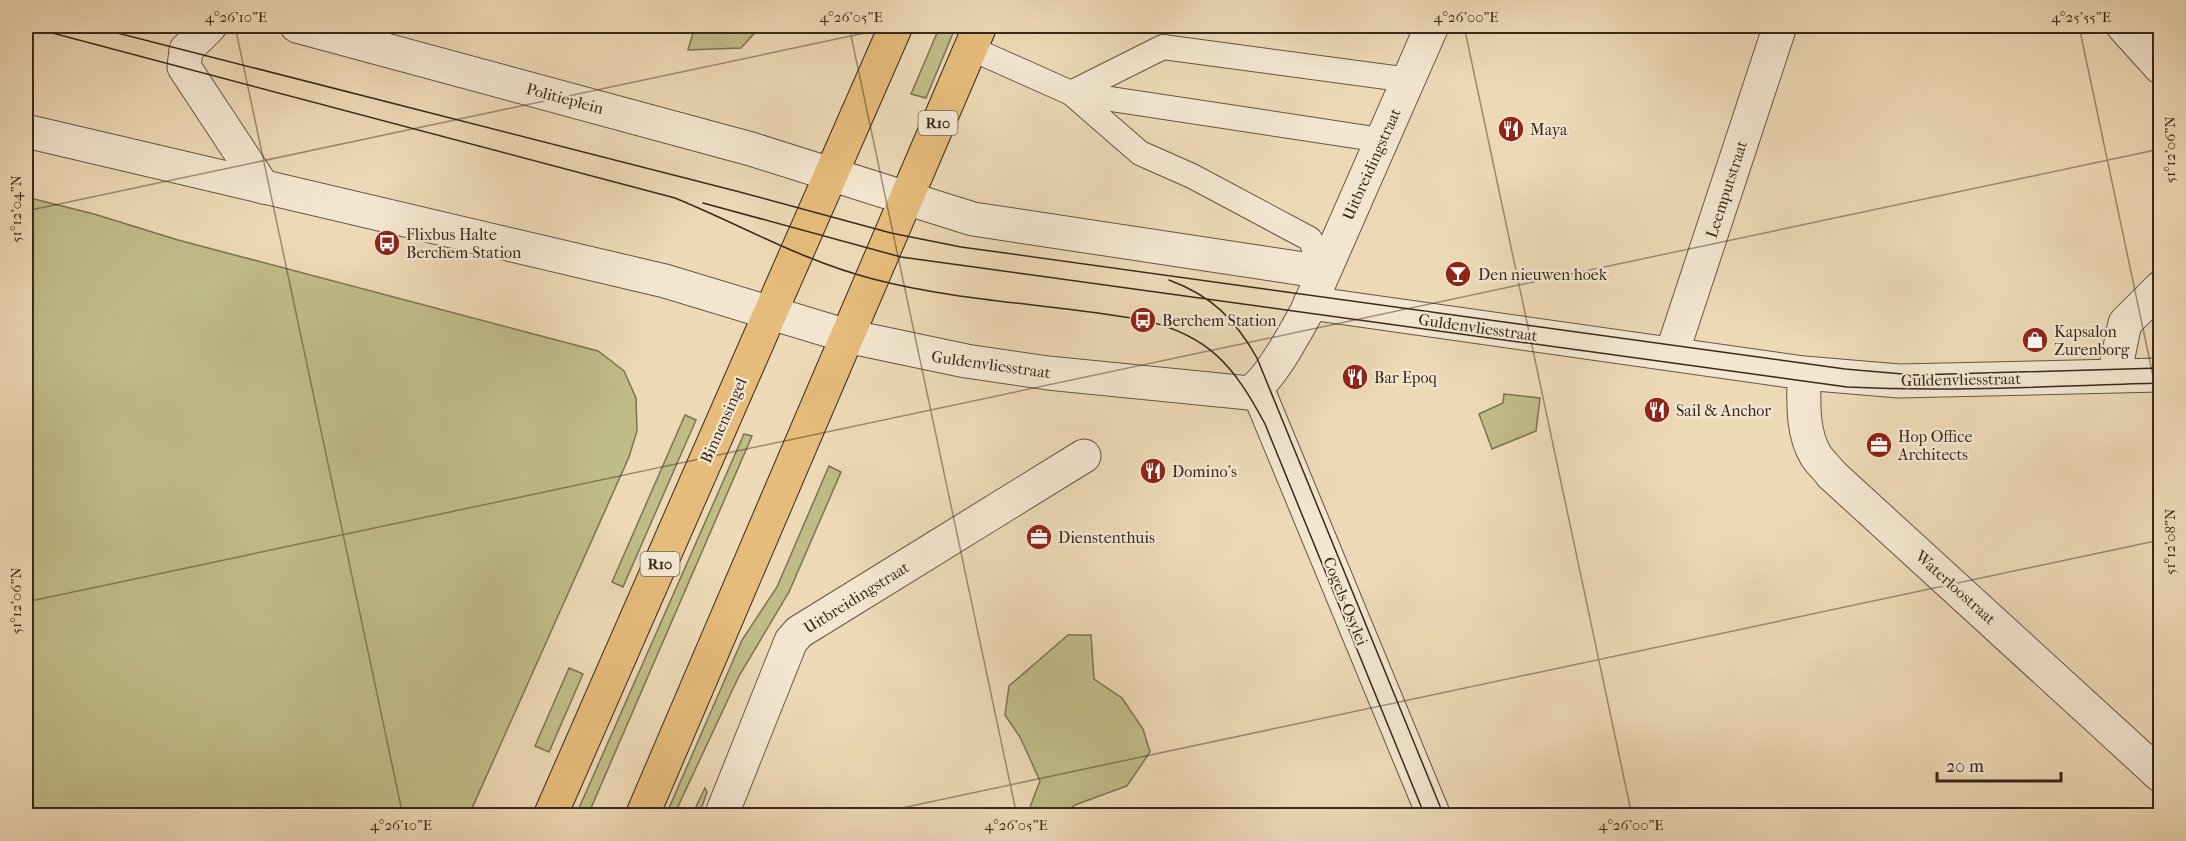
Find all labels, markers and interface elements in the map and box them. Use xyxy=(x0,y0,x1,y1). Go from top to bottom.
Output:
text: 4°26'10"E xyxy=(205,8,267,26)
text: 4°26'05"E xyxy=(819,8,883,26)
text: 4°26'00"E xyxy=(1434,8,1498,26)
text: 4°25'55"E xyxy=(2051,8,2111,26)
street label: Politieplein xyxy=(524,79,606,118)
street label: Uitbreidingstraat xyxy=(1338,105,1405,223)
road number: R10 xyxy=(918,111,958,135)
restaurant icon: Maya xyxy=(1496,114,1526,144)
text: 51°12'06"N xyxy=(2161,116,2179,184)
place label: Maya xyxy=(1530,120,1568,139)
street label: Leemputstraat xyxy=(1702,138,1751,240)
text: 51°12'04"N xyxy=(7,175,25,243)
place label: Flixbus Halte Berchem-Station xyxy=(406,225,522,262)
bus stop icon: Flixbus Halte Berchem-Station xyxy=(372,228,402,258)
bar icon: Den nieuwen hoek xyxy=(1443,259,1473,289)
place label: Den nieuwen hoek xyxy=(1478,265,1608,284)
bus stop icon: Berchem Station xyxy=(1128,305,1158,335)
street label: Guldenvliesstraat xyxy=(1417,310,1539,345)
place label: Berchem Station xyxy=(1162,311,1277,330)
place label: Kapsalon Zurenborg xyxy=(2054,322,2130,359)
shop icon: Kapsalon Zurenborg xyxy=(2020,325,2050,355)
street label: Guldenvliesstraat xyxy=(930,347,1052,382)
restaurant icon: Bar Epoq xyxy=(1340,362,1370,392)
place label: Bar Epoq xyxy=(1374,368,1438,387)
street label: Guldenvliesstraat xyxy=(1901,369,2021,390)
street label: Binnensingel xyxy=(696,374,751,466)
restaurant icon: Sail & Anchor xyxy=(1642,395,1672,425)
place label: Sail & Anchor xyxy=(1676,401,1771,420)
place label: Hop Office Architects xyxy=(1897,427,1972,464)
office icon: Hop Office Architects xyxy=(1864,430,1894,460)
restaurant icon: Domino's xyxy=(1138,456,1168,486)
place label: Domino's xyxy=(1172,462,1237,481)
text: 51°12'08"N xyxy=(2161,508,2179,575)
office icon: Dienstenthuis xyxy=(1024,522,1054,552)
place label: Dienstenthuis xyxy=(1058,528,1155,547)
street label: Waterloostraat xyxy=(1911,546,2000,629)
road number: R10 xyxy=(640,552,680,576)
street label: Cogels-Osylei xyxy=(1319,554,1372,648)
street label: Uitbreidingstraat xyxy=(800,557,913,637)
text: 51°12'06"N xyxy=(7,567,25,635)
scale bar xyxy=(1937,745,2062,783)
text: 20 m xyxy=(1946,756,1984,777)
text: 4°26'10"E xyxy=(370,816,432,834)
text: 4°26'05"E xyxy=(984,816,1048,834)
text: 4°26'00"E xyxy=(1599,816,1663,834)

